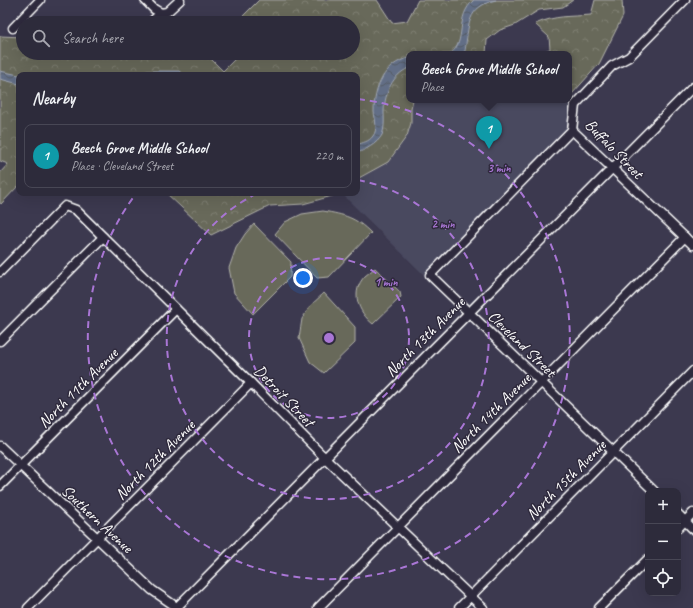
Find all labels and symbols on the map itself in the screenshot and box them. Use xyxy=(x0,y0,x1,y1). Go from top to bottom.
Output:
street label: Buffalo Street xyxy=(581,115,649,184)
pin: 1 xyxy=(476,116,502,149)
text: 3 min xyxy=(488,160,511,176)
text: 2 min xyxy=(432,216,455,232)
your location xyxy=(293,268,313,288)
text: 1 min xyxy=(375,274,398,290)
street label: North 13th Avenue xyxy=(381,291,471,381)
street label: Cleveland Street xyxy=(484,307,562,383)
centre of rings xyxy=(322,331,336,345)
street label: North 11th Avenue xyxy=(34,342,124,432)
street label: Detroit Street xyxy=(250,361,320,433)
street label: North 14th Avenue xyxy=(447,367,537,457)
street label: North 12th Avenue xyxy=(111,414,201,504)
street label: North 15th Avenue xyxy=(522,434,612,524)
street label: Southern Avenue xyxy=(57,481,138,558)

